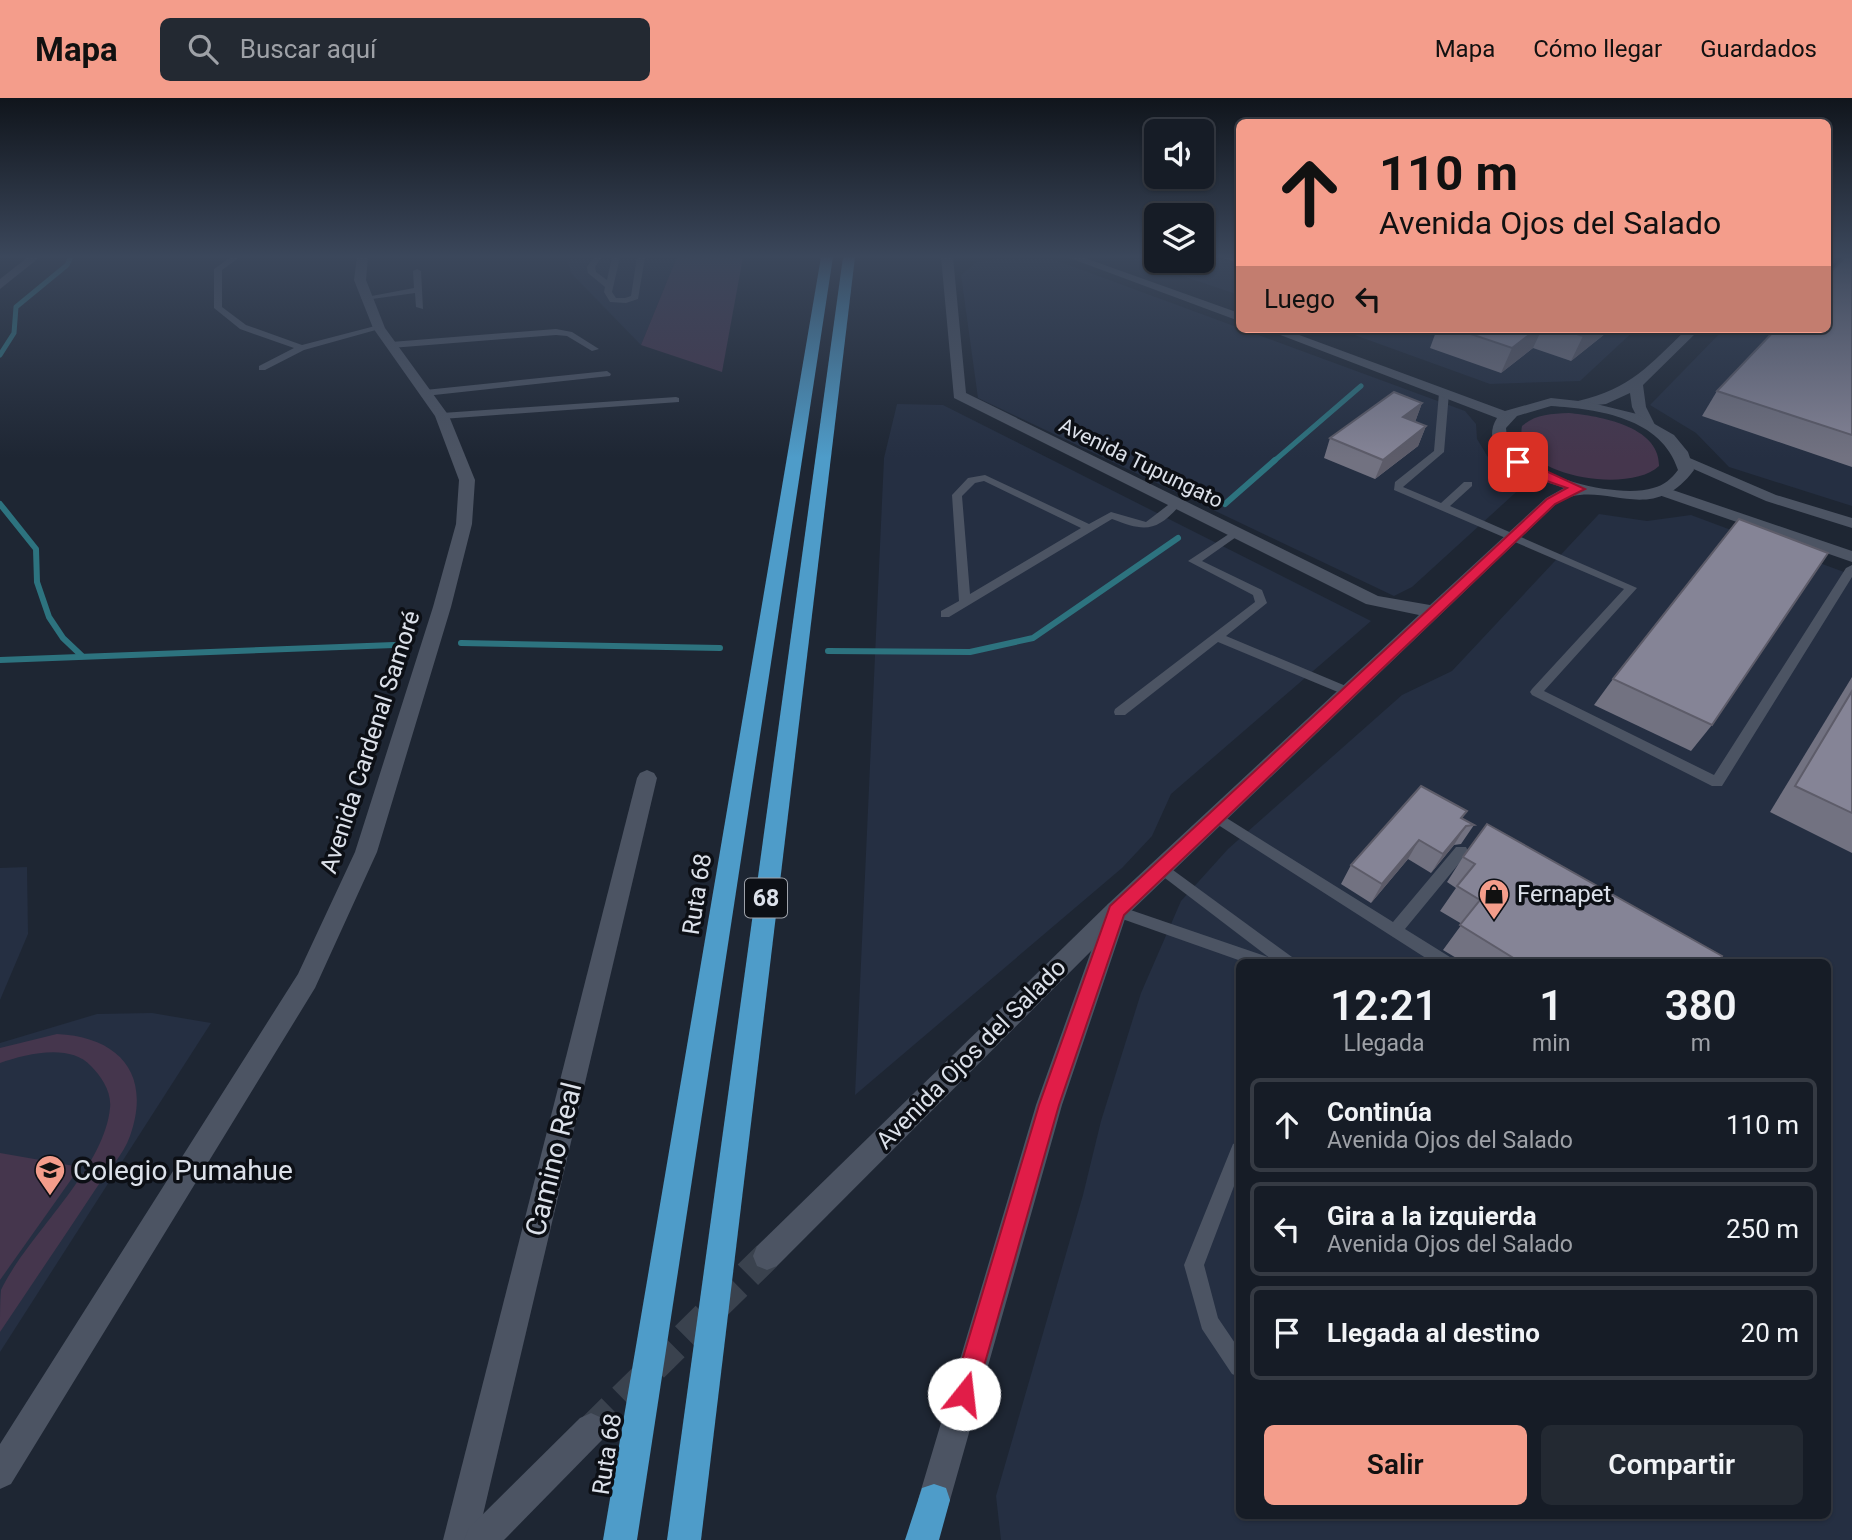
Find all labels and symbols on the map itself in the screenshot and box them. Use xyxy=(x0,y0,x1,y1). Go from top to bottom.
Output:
street label: Avenida Tupungato xyxy=(1055,413,1227,513)
pin xyxy=(1488,432,1548,492)
street label: Avenida Cardenal Samoré xyxy=(314,607,426,877)
street label: Ruta 68 xyxy=(677,851,717,937)
shop icon: Fernapet xyxy=(1477,877,1511,921)
road number: 68 xyxy=(745,878,787,918)
place label: Fernapet xyxy=(1517,880,1611,908)
street label: Avenida Ojos del Salado xyxy=(870,953,1072,1155)
street label: Camino Real xyxy=(518,1079,589,1239)
school or university icon: Colegio Pumahue xyxy=(33,1153,67,1197)
place label: Colegio Pumahue xyxy=(73,1154,293,1187)
position arrow xyxy=(927,1357,1001,1431)
street label: Ruta 68 xyxy=(587,1411,627,1497)

